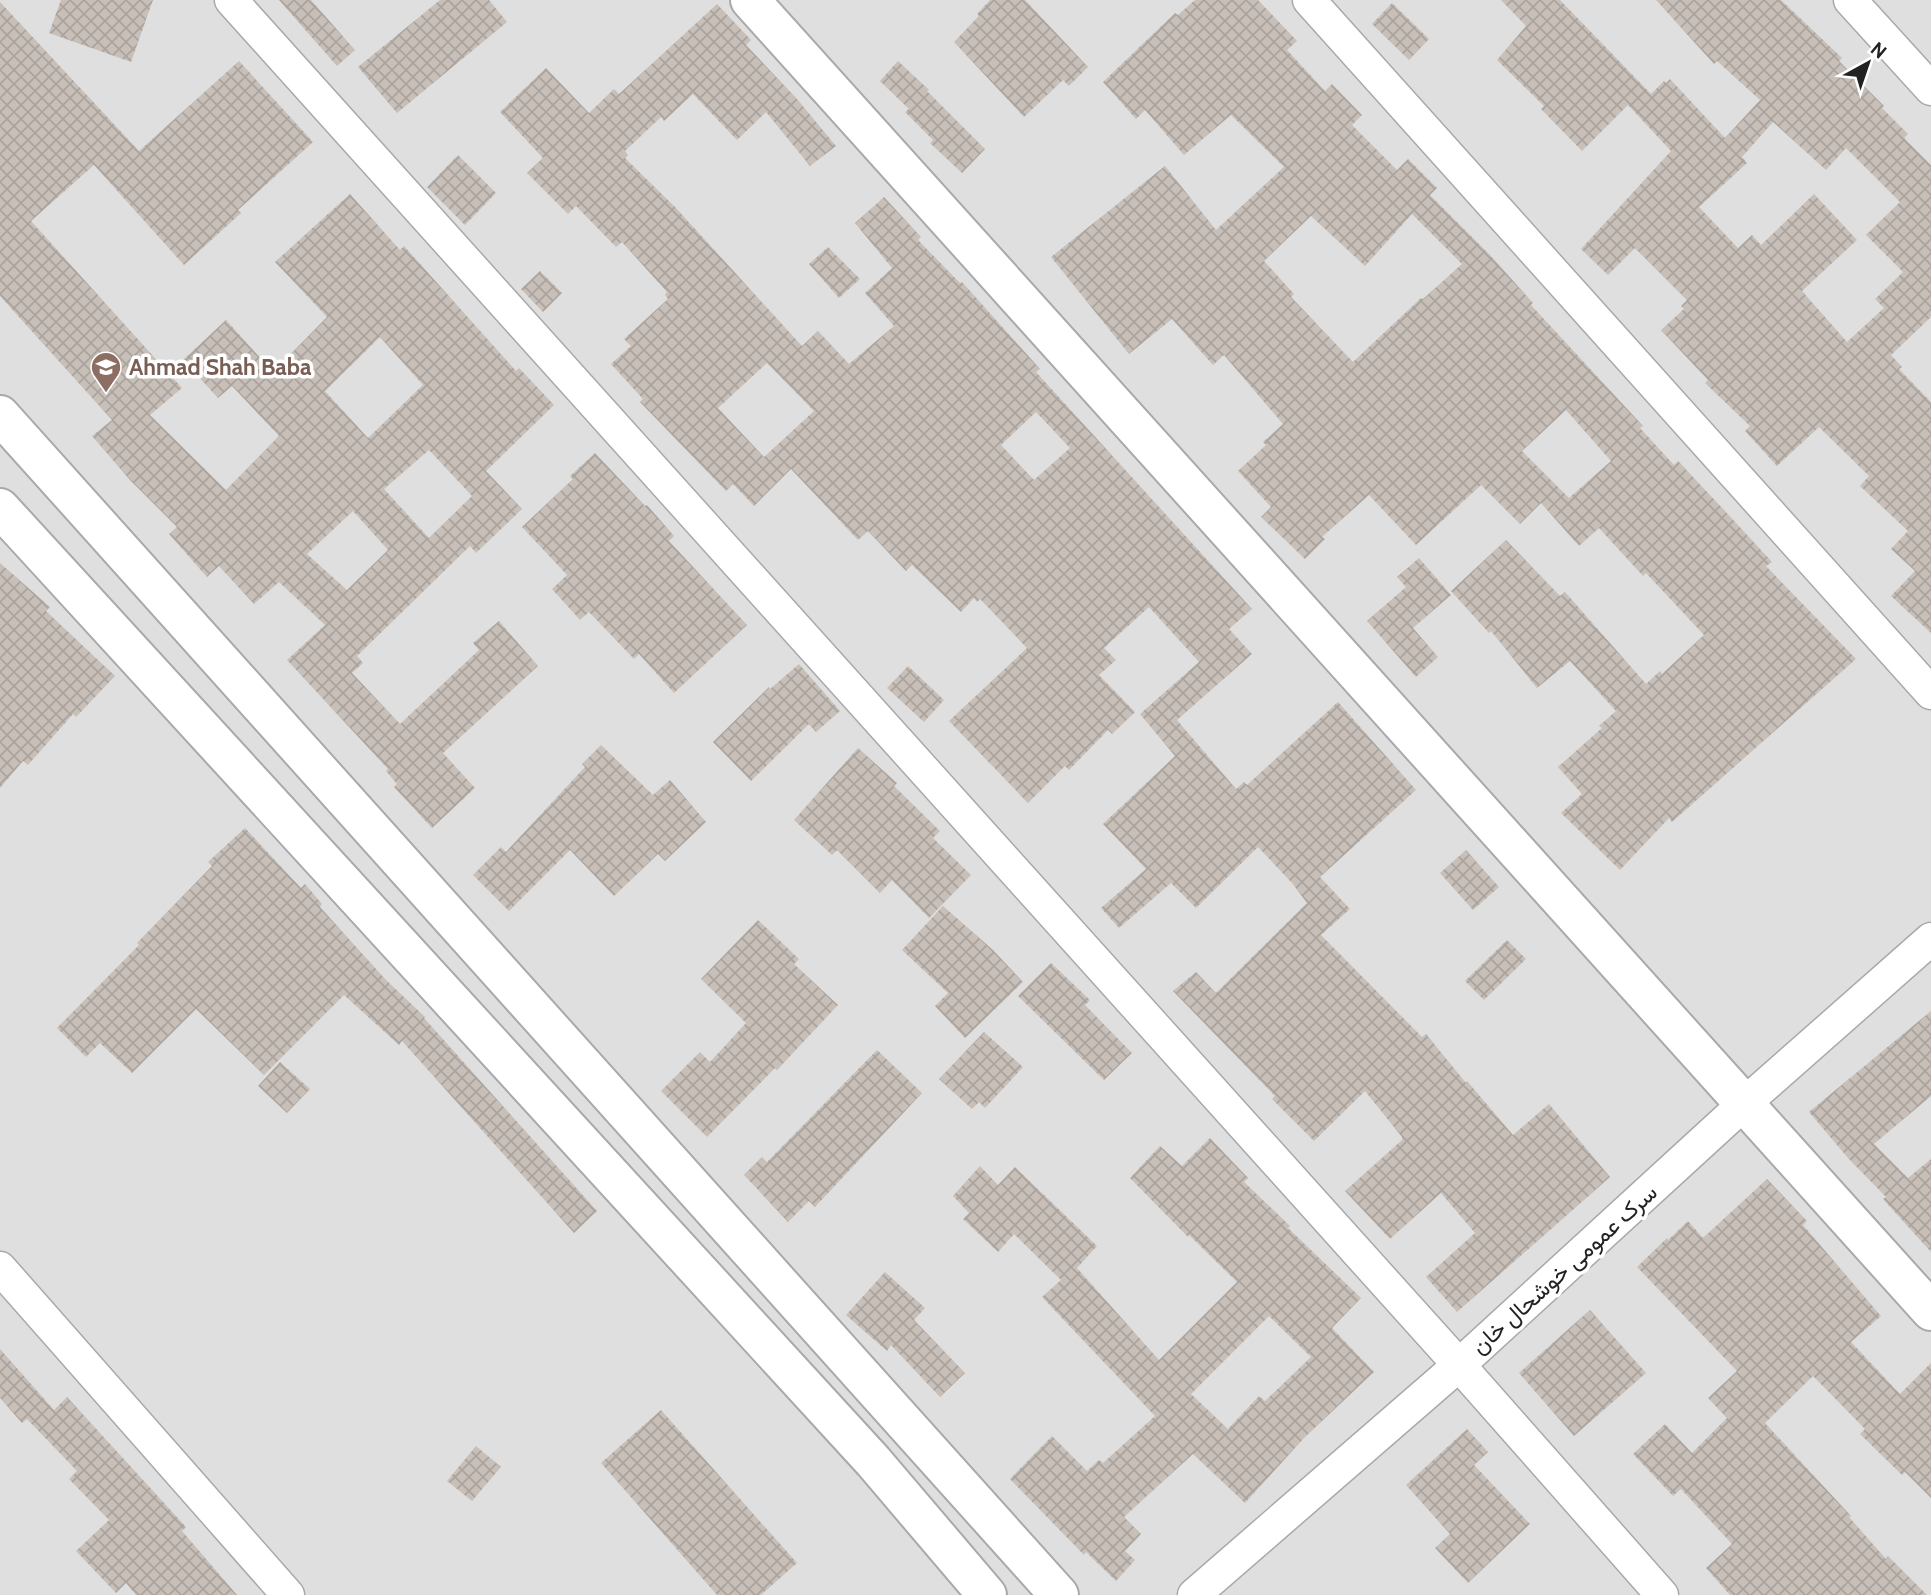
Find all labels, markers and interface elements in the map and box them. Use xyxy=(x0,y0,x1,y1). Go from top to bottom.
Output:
north arrow xyxy=(1833,28,1903,98)
text: N xyxy=(1866,37,1891,63)
school or university icon: Ahmad Shah Baba xyxy=(89,350,123,394)
place label: Ahmad Shah Baba xyxy=(129,353,312,381)
street label: سرک عمومی خوشحال خان xyxy=(1465,1178,1664,1361)

